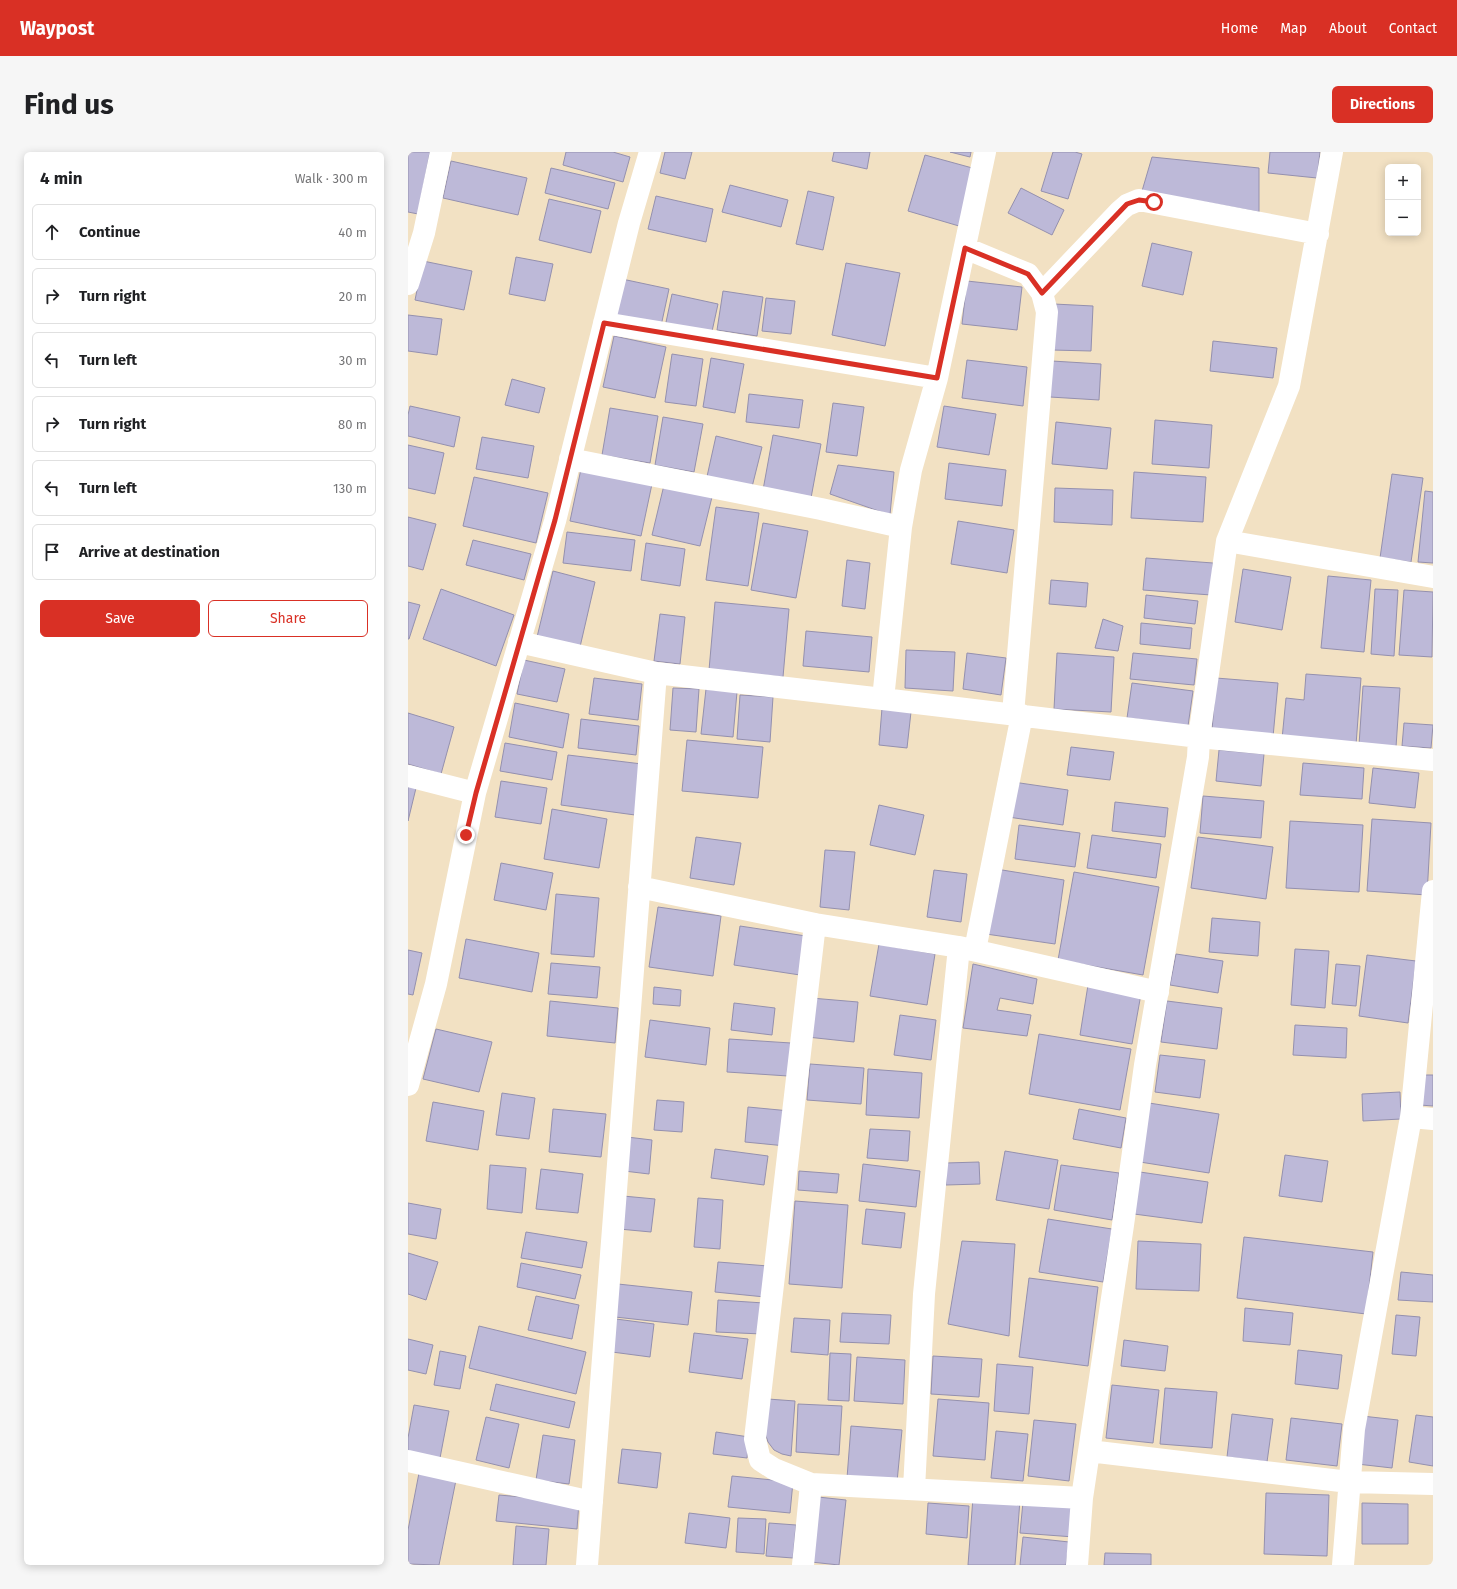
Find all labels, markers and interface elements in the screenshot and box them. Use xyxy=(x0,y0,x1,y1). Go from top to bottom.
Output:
text: Waypost xyxy=(20,17,94,40)
text: Home xyxy=(1221,20,1258,37)
text: Map xyxy=(1280,20,1307,37)
text: About xyxy=(1329,20,1367,37)
text: Contact xyxy=(1389,20,1437,37)
button: Directions xyxy=(1332,86,1433,123)
text: Find us xyxy=(24,88,114,121)
map controls xyxy=(1385,164,1421,236)
button: + xyxy=(1385,164,1421,200)
text: 4 min xyxy=(40,168,83,189)
text: Walk · 300 m xyxy=(295,171,368,186)
route start xyxy=(1145,193,1163,211)
button: − xyxy=(1385,200,1421,236)
icon: ahead xyxy=(41,221,63,243)
text: Continue xyxy=(79,223,140,241)
text: 40 m xyxy=(338,225,367,240)
icon: right xyxy=(41,285,63,307)
text: Turn right xyxy=(79,287,146,305)
text: 20 m xyxy=(339,289,367,304)
icon: left xyxy=(41,349,63,371)
text: Turn left xyxy=(79,351,137,369)
text: 30 m xyxy=(339,353,367,368)
icon: right xyxy=(41,413,63,435)
text: Turn right xyxy=(79,415,146,433)
text: 80 m xyxy=(338,417,367,432)
icon: left xyxy=(41,477,63,499)
text: Turn left xyxy=(79,479,137,497)
text: 130 m xyxy=(333,481,367,496)
icon: arrive xyxy=(41,541,63,563)
text: Arrive at destination xyxy=(79,543,220,561)
button: Save xyxy=(40,600,200,637)
button: Share xyxy=(208,600,368,637)
route end xyxy=(457,826,475,844)

